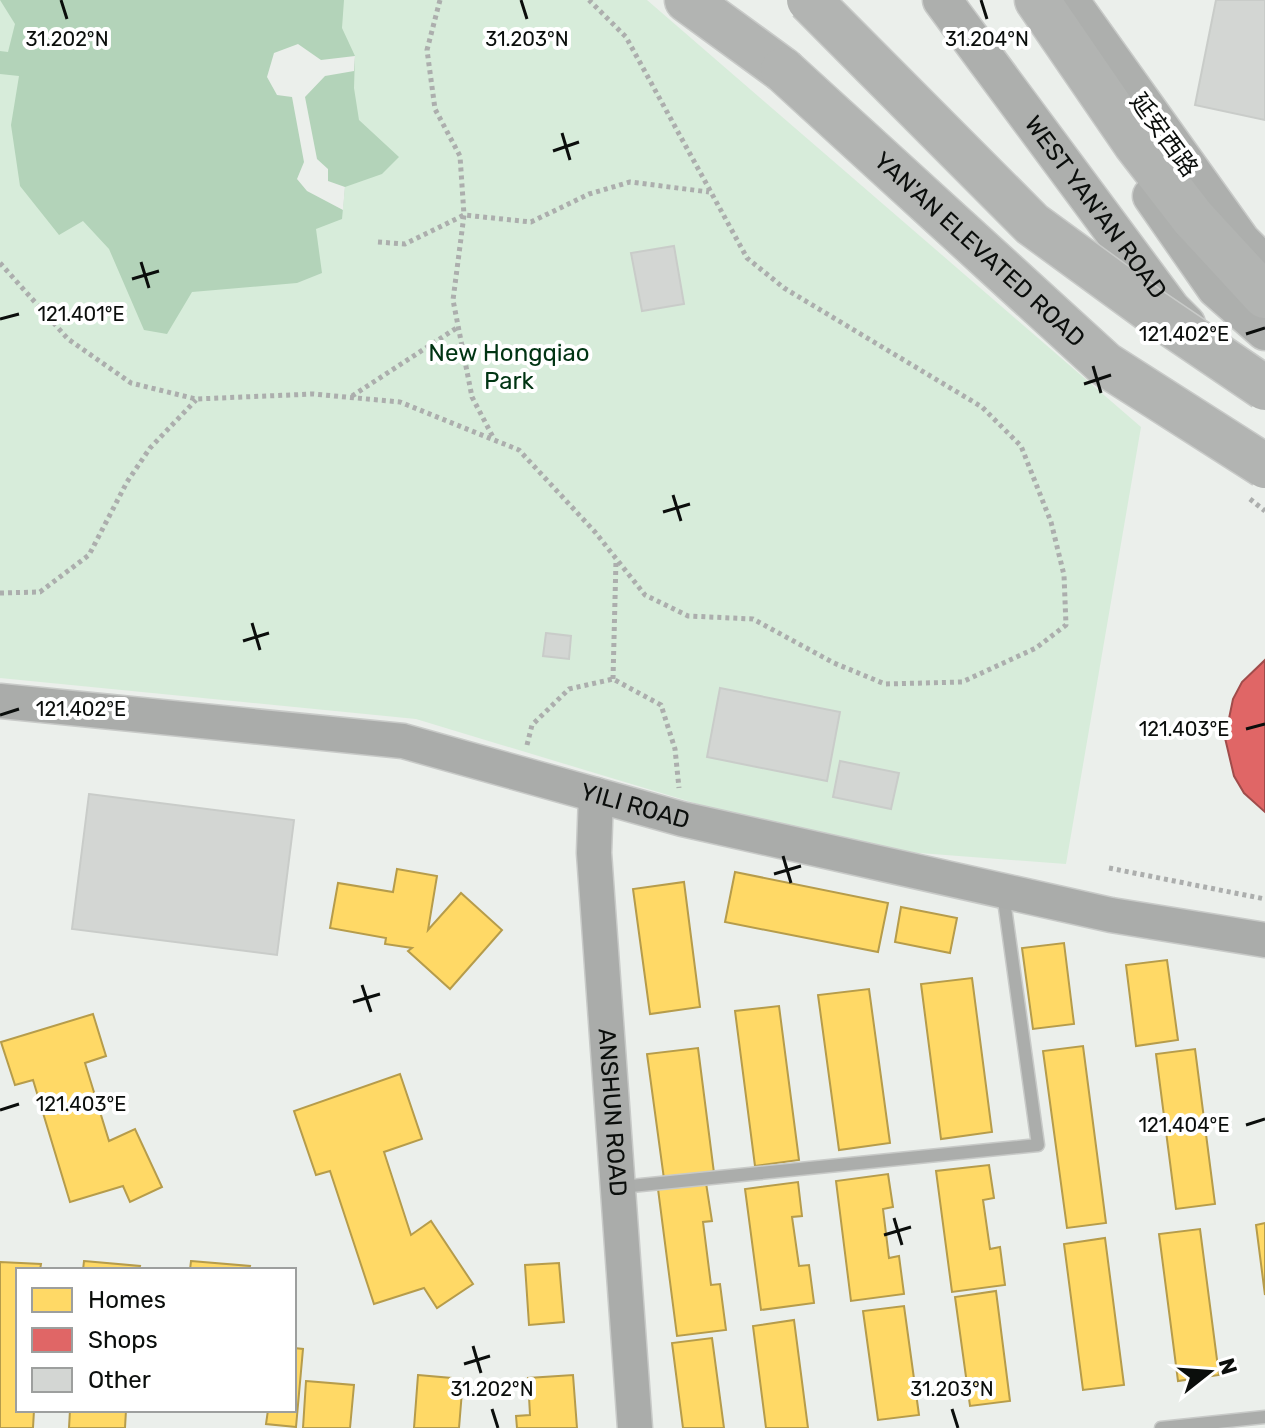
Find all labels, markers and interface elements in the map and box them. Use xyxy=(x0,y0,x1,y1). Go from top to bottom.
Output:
text: 31.202°N xyxy=(25,27,109,51)
text: 31.203°N xyxy=(485,27,569,51)
text: 31.204°N xyxy=(945,27,1029,51)
street label: 延安西路 xyxy=(1124,88,1204,182)
street label: WEST YAN'AN ROAD xyxy=(1019,110,1172,304)
street label: YAN'AN ELEVATED ROAD xyxy=(868,146,1091,353)
text: 121.401°E xyxy=(37,302,125,326)
text: 121.402°E xyxy=(1139,322,1229,346)
park label: New Hongqiao Park xyxy=(428,339,590,395)
text: 121.402°E xyxy=(36,697,126,721)
text: 121.403°E xyxy=(1139,717,1229,741)
street label: YILI ROAD xyxy=(577,777,693,835)
street label: ANSHUN ROAD xyxy=(593,1027,632,1197)
text: 121.403°E xyxy=(36,1092,126,1116)
text: 121.404°E xyxy=(1138,1113,1230,1137)
legend xyxy=(16,1268,296,1412)
text: Homes xyxy=(88,1286,166,1314)
text: Shops xyxy=(88,1326,158,1354)
north arrow xyxy=(1169,1332,1249,1412)
text: N xyxy=(1212,1355,1243,1378)
text: Other xyxy=(88,1366,151,1394)
text: 31.202°N xyxy=(450,1377,534,1401)
text: 31.203°N xyxy=(910,1377,994,1401)

